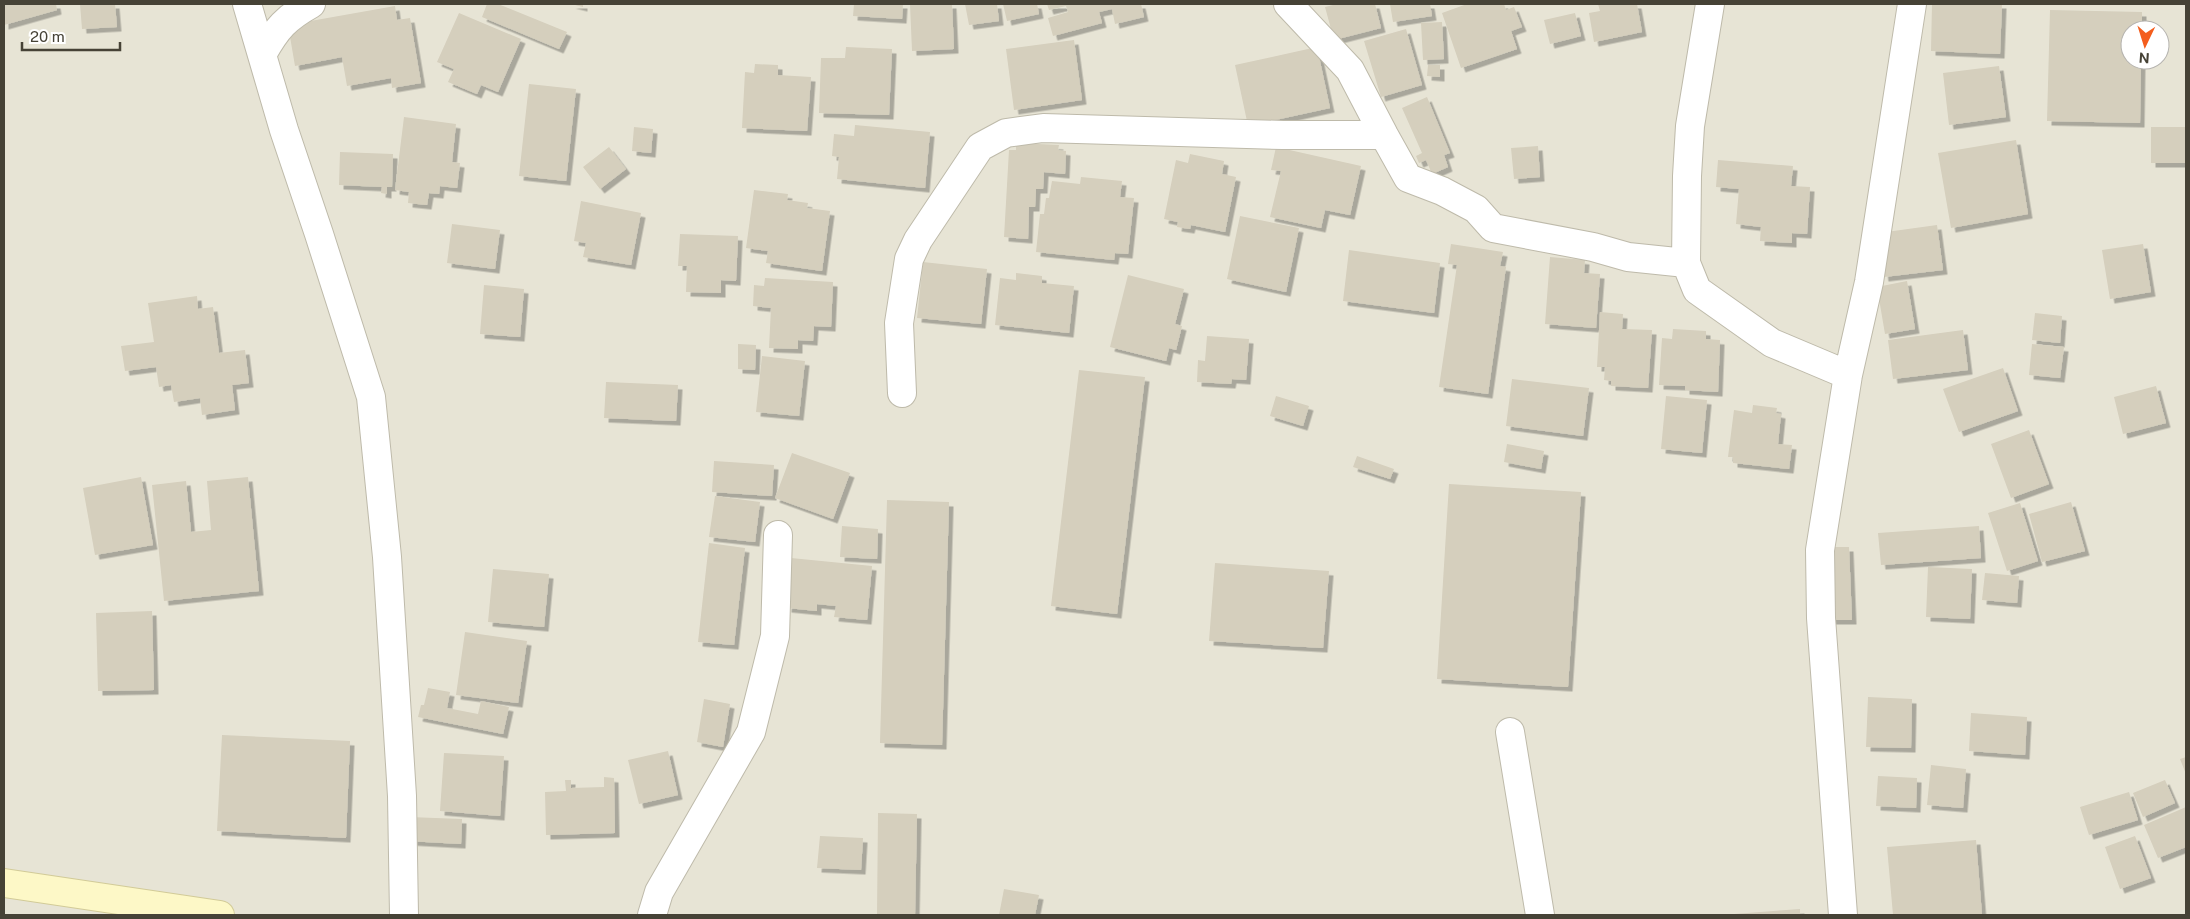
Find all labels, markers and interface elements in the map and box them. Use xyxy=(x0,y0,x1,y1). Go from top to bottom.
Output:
scale bar xyxy=(22,20,120,52)
north arrow xyxy=(2120,20,2170,70)
text: 20 m xyxy=(30,28,65,45)
text: N xyxy=(2138,50,2150,66)

